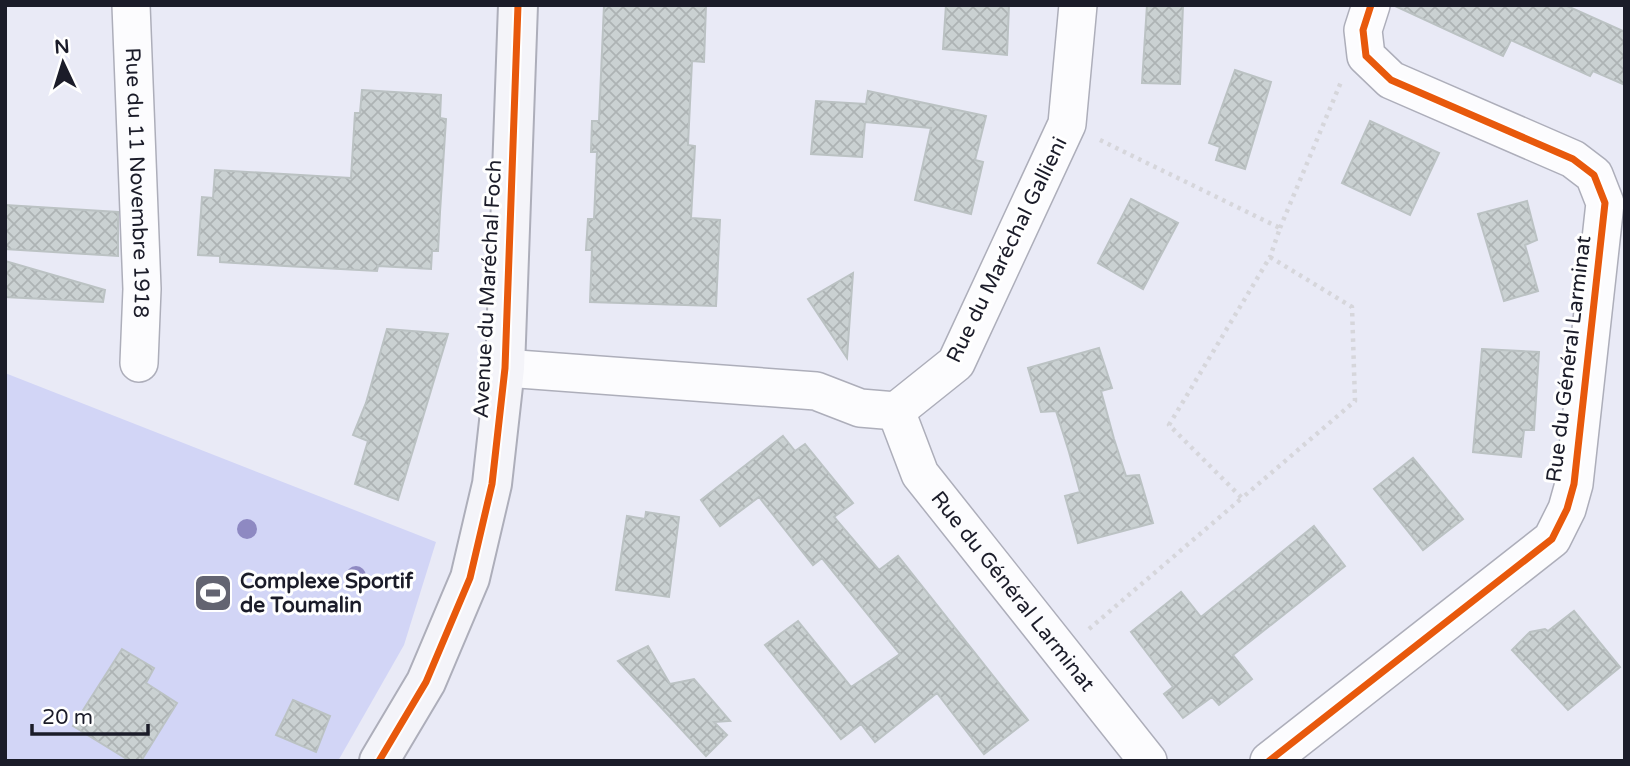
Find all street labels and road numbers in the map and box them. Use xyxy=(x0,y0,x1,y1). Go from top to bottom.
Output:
street label: Rue du 11 Novembre 1918 xyxy=(120,47,155,319)
street label: Rue du Maréchal Gallieni xyxy=(941,133,1073,367)
street label: Avenue du Maréchal Foch xyxy=(469,159,507,419)
street label: Rue du Général Larminat xyxy=(1541,234,1597,484)
street label: Rue du Général Larminat xyxy=(926,486,1100,696)

